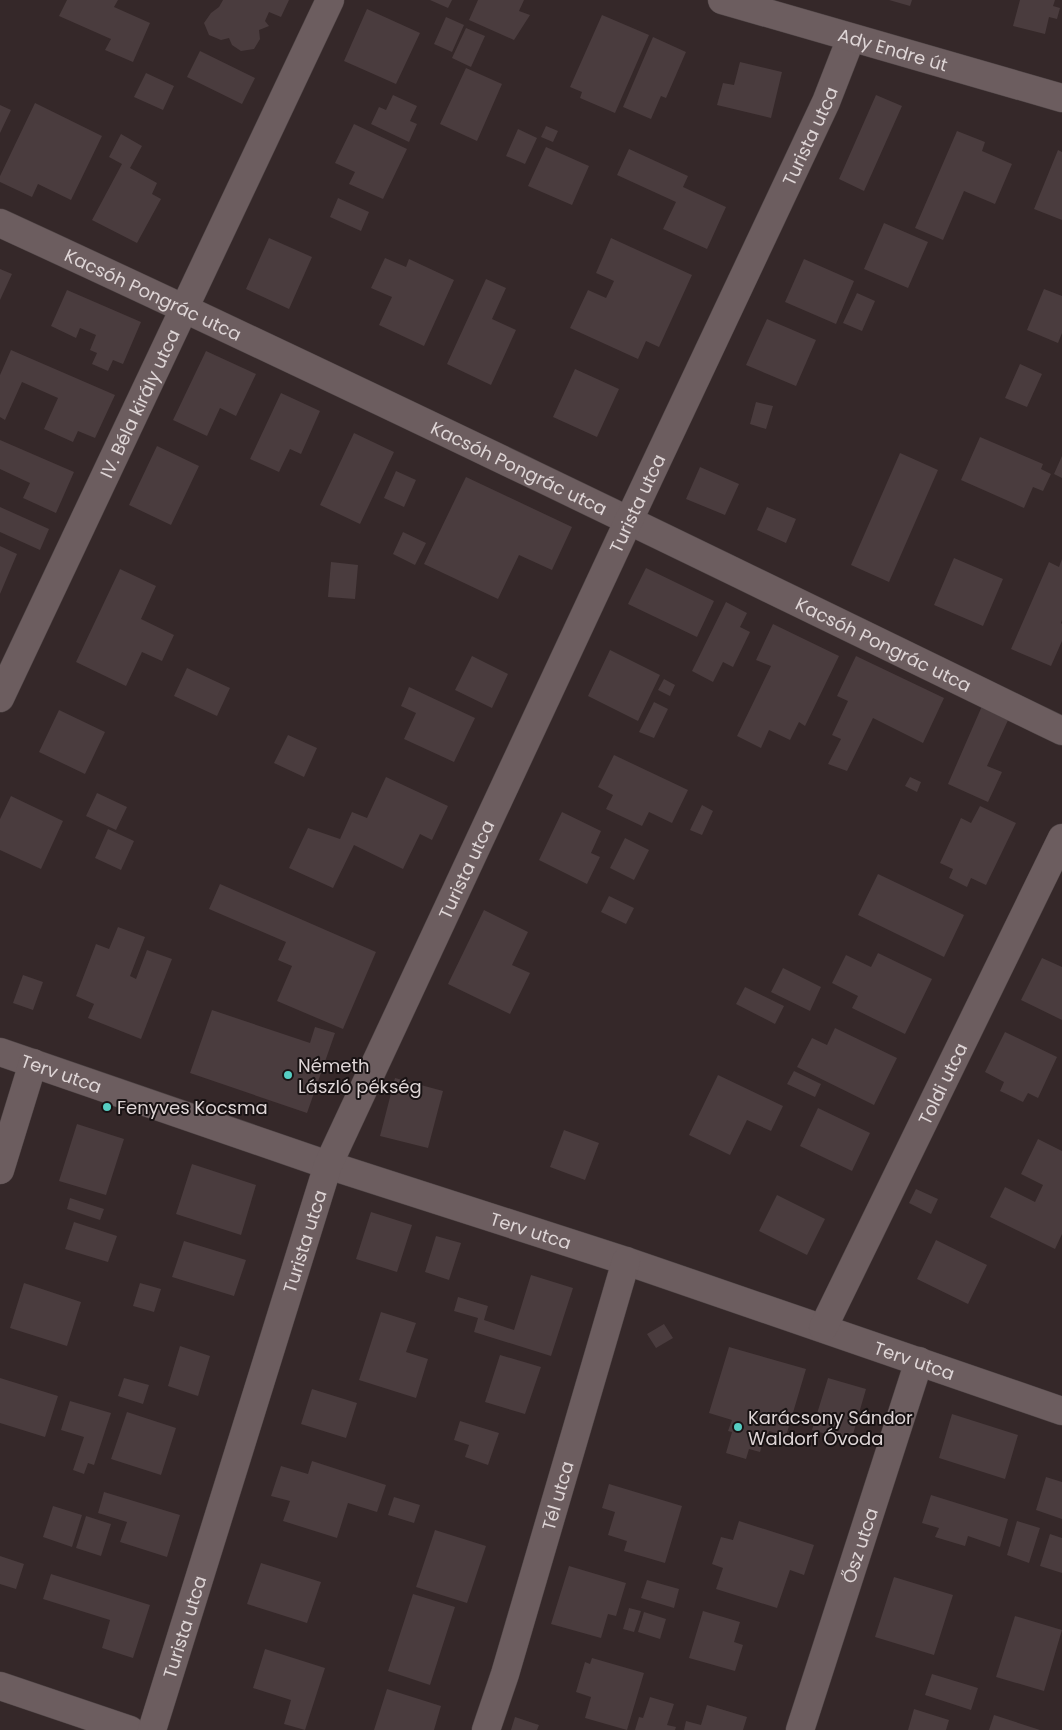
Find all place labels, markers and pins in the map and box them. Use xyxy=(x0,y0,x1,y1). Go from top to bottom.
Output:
place label: Németh László pékség xyxy=(298,1053,422,1099)
marker: Németh László pékség xyxy=(282,1069,294,1081)
place label: Fenyves Kocsma xyxy=(117,1095,268,1120)
marker: Fenyves Kocsma xyxy=(101,1101,113,1113)
place label: Karácsony Sándor Waldorf Óvoda xyxy=(748,1405,913,1451)
marker: Karácsony Sándor Waldorf Óvoda xyxy=(732,1421,744,1433)

